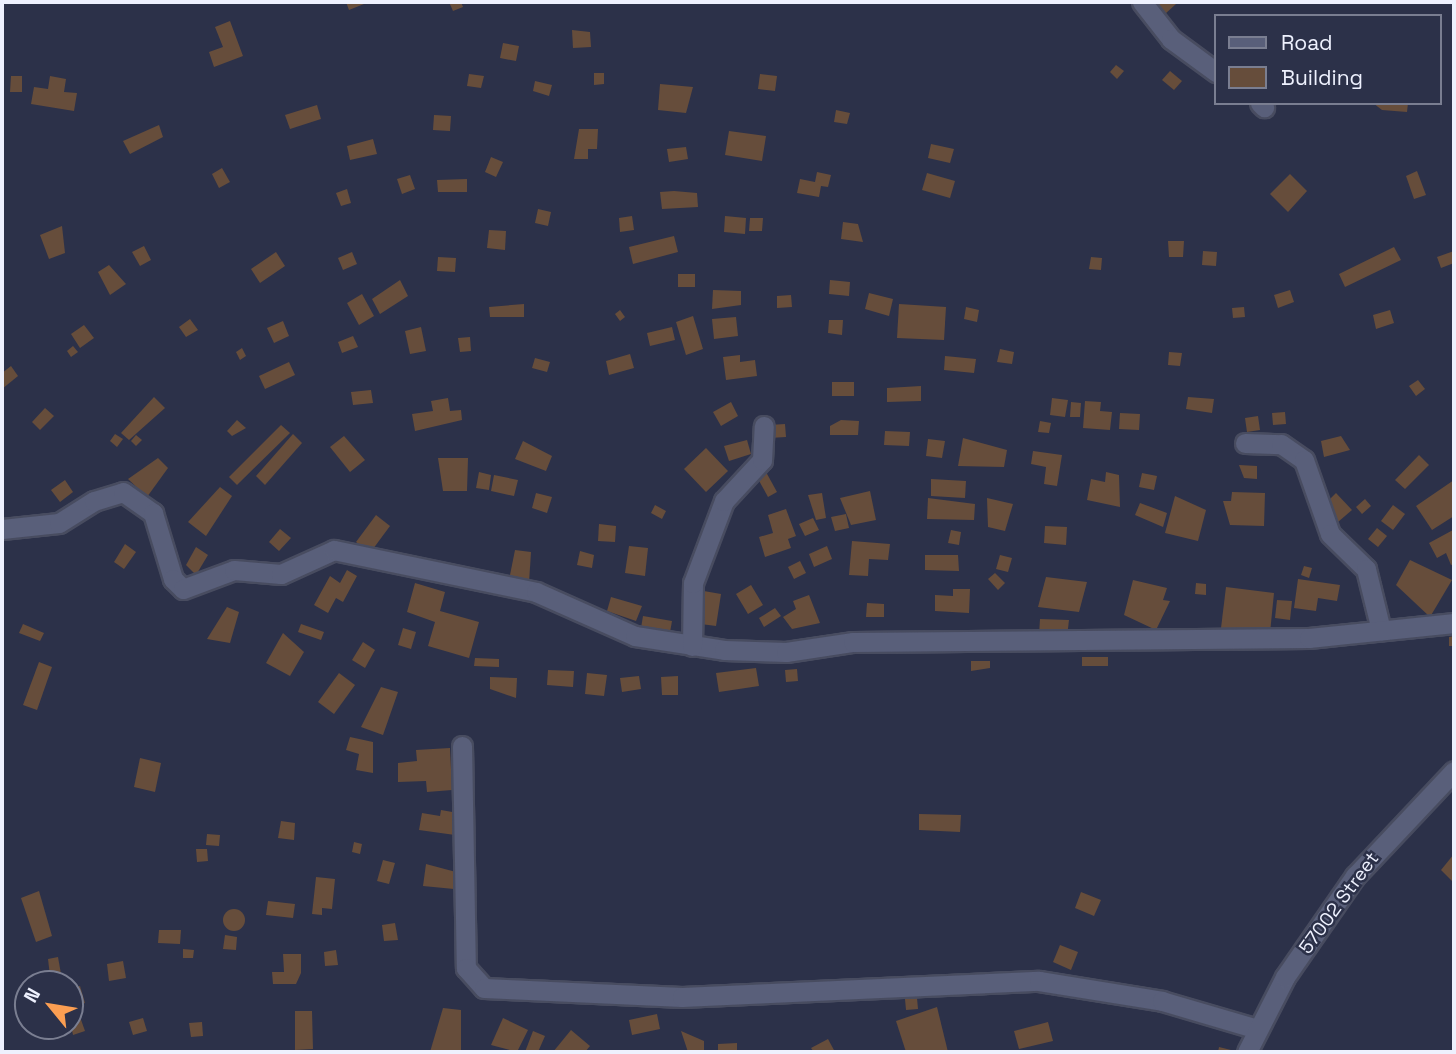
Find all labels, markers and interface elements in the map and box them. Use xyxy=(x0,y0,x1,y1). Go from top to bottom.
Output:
legend xyxy=(1214,14,1442,105)
text: Road xyxy=(1281,29,1333,56)
text: Building xyxy=(1281,64,1363,91)
street label: 57002 Street xyxy=(1294,848,1384,958)
north arrow xyxy=(14,970,84,1040)
text: N xyxy=(18,983,46,1007)

